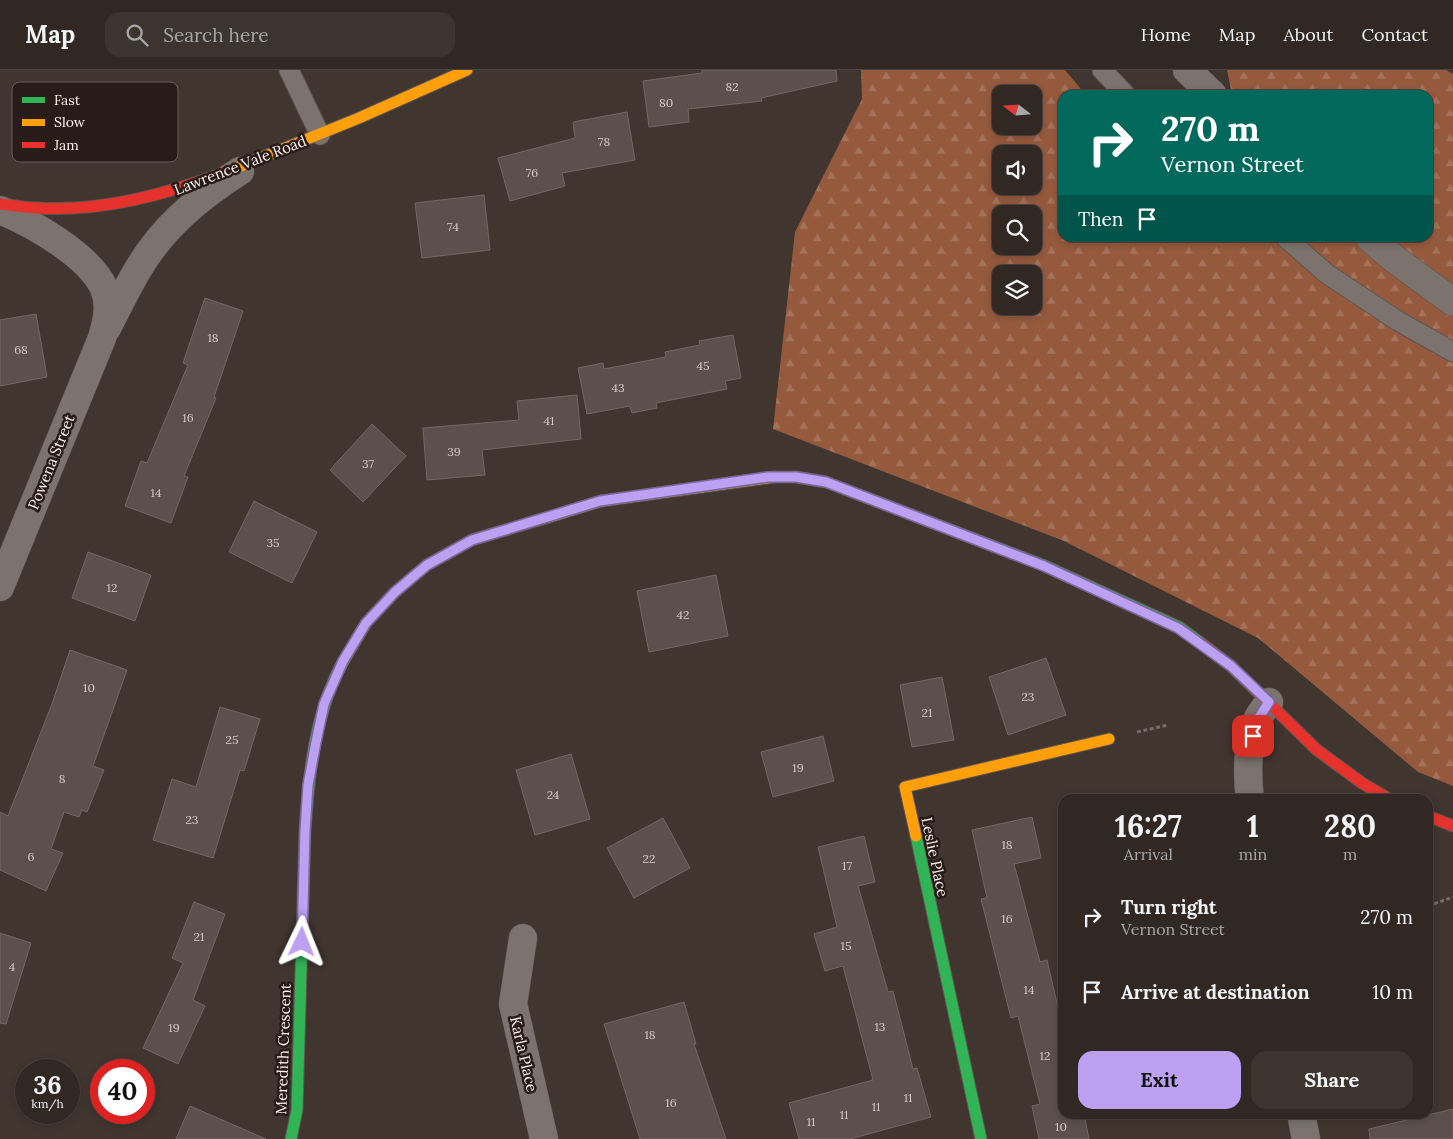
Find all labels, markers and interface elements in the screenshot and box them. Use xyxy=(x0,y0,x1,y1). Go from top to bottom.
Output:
search box xyxy=(105,12,455,57)
text: Map xyxy=(25,19,75,50)
icon: search xyxy=(123,21,151,49)
text: Search here xyxy=(163,23,269,47)
text: Home xyxy=(1141,23,1191,46)
text: Map xyxy=(1219,23,1255,46)
text: About xyxy=(1283,23,1333,46)
text: Contact xyxy=(1361,23,1428,46)
house number: 82 xyxy=(725,79,739,94)
legend xyxy=(12,82,178,162)
north arrow xyxy=(992,85,1042,135)
map controls xyxy=(992,85,1042,315)
text: Fast xyxy=(54,91,81,109)
house number: 80 xyxy=(659,95,673,110)
text: 270 m xyxy=(1161,106,1260,151)
icon: right xyxy=(1078,110,1143,175)
text: Slow xyxy=(54,113,86,131)
street label: Lawrence Vale Road xyxy=(171,131,309,199)
house number: 78 xyxy=(598,134,610,149)
text: Jam xyxy=(53,136,79,154)
button: sound xyxy=(992,145,1042,195)
text: Vernon Street xyxy=(1161,150,1304,178)
house number: 76 xyxy=(526,165,538,180)
button: search xyxy=(992,205,1042,255)
icon: arrive xyxy=(1133,205,1161,233)
text: Then xyxy=(1078,207,1123,231)
house number: 74 xyxy=(447,219,459,234)
button: layers xyxy=(992,265,1042,315)
house number: 18 xyxy=(207,330,219,345)
house number: 68 xyxy=(14,342,28,357)
house number: 45 xyxy=(696,358,710,373)
house number: 43 xyxy=(611,380,625,395)
house number: 16 xyxy=(182,410,194,425)
street label: Powena Street xyxy=(23,412,79,512)
house number: 41 xyxy=(544,413,554,428)
house number: 39 xyxy=(447,444,461,459)
house number: 37 xyxy=(362,456,374,471)
house number: 14 xyxy=(151,485,162,500)
house number: 35 xyxy=(266,535,280,550)
house number: 12 xyxy=(107,580,117,595)
house number: 42 xyxy=(677,607,689,622)
house number: 10 xyxy=(83,680,95,695)
house number: 23 xyxy=(1022,689,1035,704)
house number: 21 xyxy=(922,705,932,720)
pin xyxy=(1232,715,1274,757)
icon: arrive xyxy=(1239,722,1267,750)
house number: 25 xyxy=(226,732,238,747)
house number: 19 xyxy=(792,760,804,775)
house number: 8 xyxy=(59,771,66,786)
house number: 24 xyxy=(547,787,560,802)
text: 16:27 xyxy=(1115,807,1182,845)
text: 1 xyxy=(1247,807,1259,845)
text: 280 xyxy=(1324,807,1376,845)
house number: 23 xyxy=(186,812,199,827)
street label: Leslie Place xyxy=(917,815,953,899)
house number: 18 xyxy=(1001,837,1013,852)
text: Arrival xyxy=(1124,844,1173,864)
text: min xyxy=(1239,844,1267,864)
text: m xyxy=(1343,844,1357,864)
house number: 6 xyxy=(28,849,35,864)
house number: 22 xyxy=(643,851,655,866)
house number: 17 xyxy=(842,858,852,873)
text: Turn right xyxy=(1121,895,1217,919)
icon: right xyxy=(1078,903,1106,931)
text: 270 m xyxy=(1360,905,1413,929)
house number: 16 xyxy=(1001,911,1013,926)
position arrow xyxy=(275,915,327,967)
text: Vernon Street xyxy=(1121,919,1225,939)
house number: 21 xyxy=(194,929,204,944)
house number: 15 xyxy=(841,938,851,953)
house number: 4 xyxy=(9,959,16,974)
icon: arrive xyxy=(1078,978,1106,1006)
text: Arrive at destination xyxy=(1121,980,1310,1004)
text: 10 m xyxy=(1372,980,1413,1004)
house number: 14 xyxy=(1024,982,1035,997)
street label: Meredith Crescent xyxy=(271,983,295,1115)
street label: Karla Place xyxy=(506,1014,542,1094)
house number: 13 xyxy=(874,1019,886,1034)
house number: 19 xyxy=(168,1020,180,1035)
house number: 18 xyxy=(644,1027,656,1042)
house number: 12 xyxy=(1040,1048,1050,1063)
button: Exit xyxy=(1078,1051,1241,1109)
button: Share xyxy=(1251,1051,1413,1109)
speed limit sign: 40 xyxy=(90,1059,155,1124)
text: 36 xyxy=(33,1069,62,1101)
house number: 11 xyxy=(904,1090,912,1105)
house number: 16 xyxy=(665,1095,677,1110)
text: km/h xyxy=(31,1096,64,1111)
house number: 11 xyxy=(872,1099,880,1114)
house number: 11 xyxy=(840,1107,848,1122)
house number: 11 xyxy=(807,1114,815,1129)
house number: 10 xyxy=(1055,1119,1067,1134)

